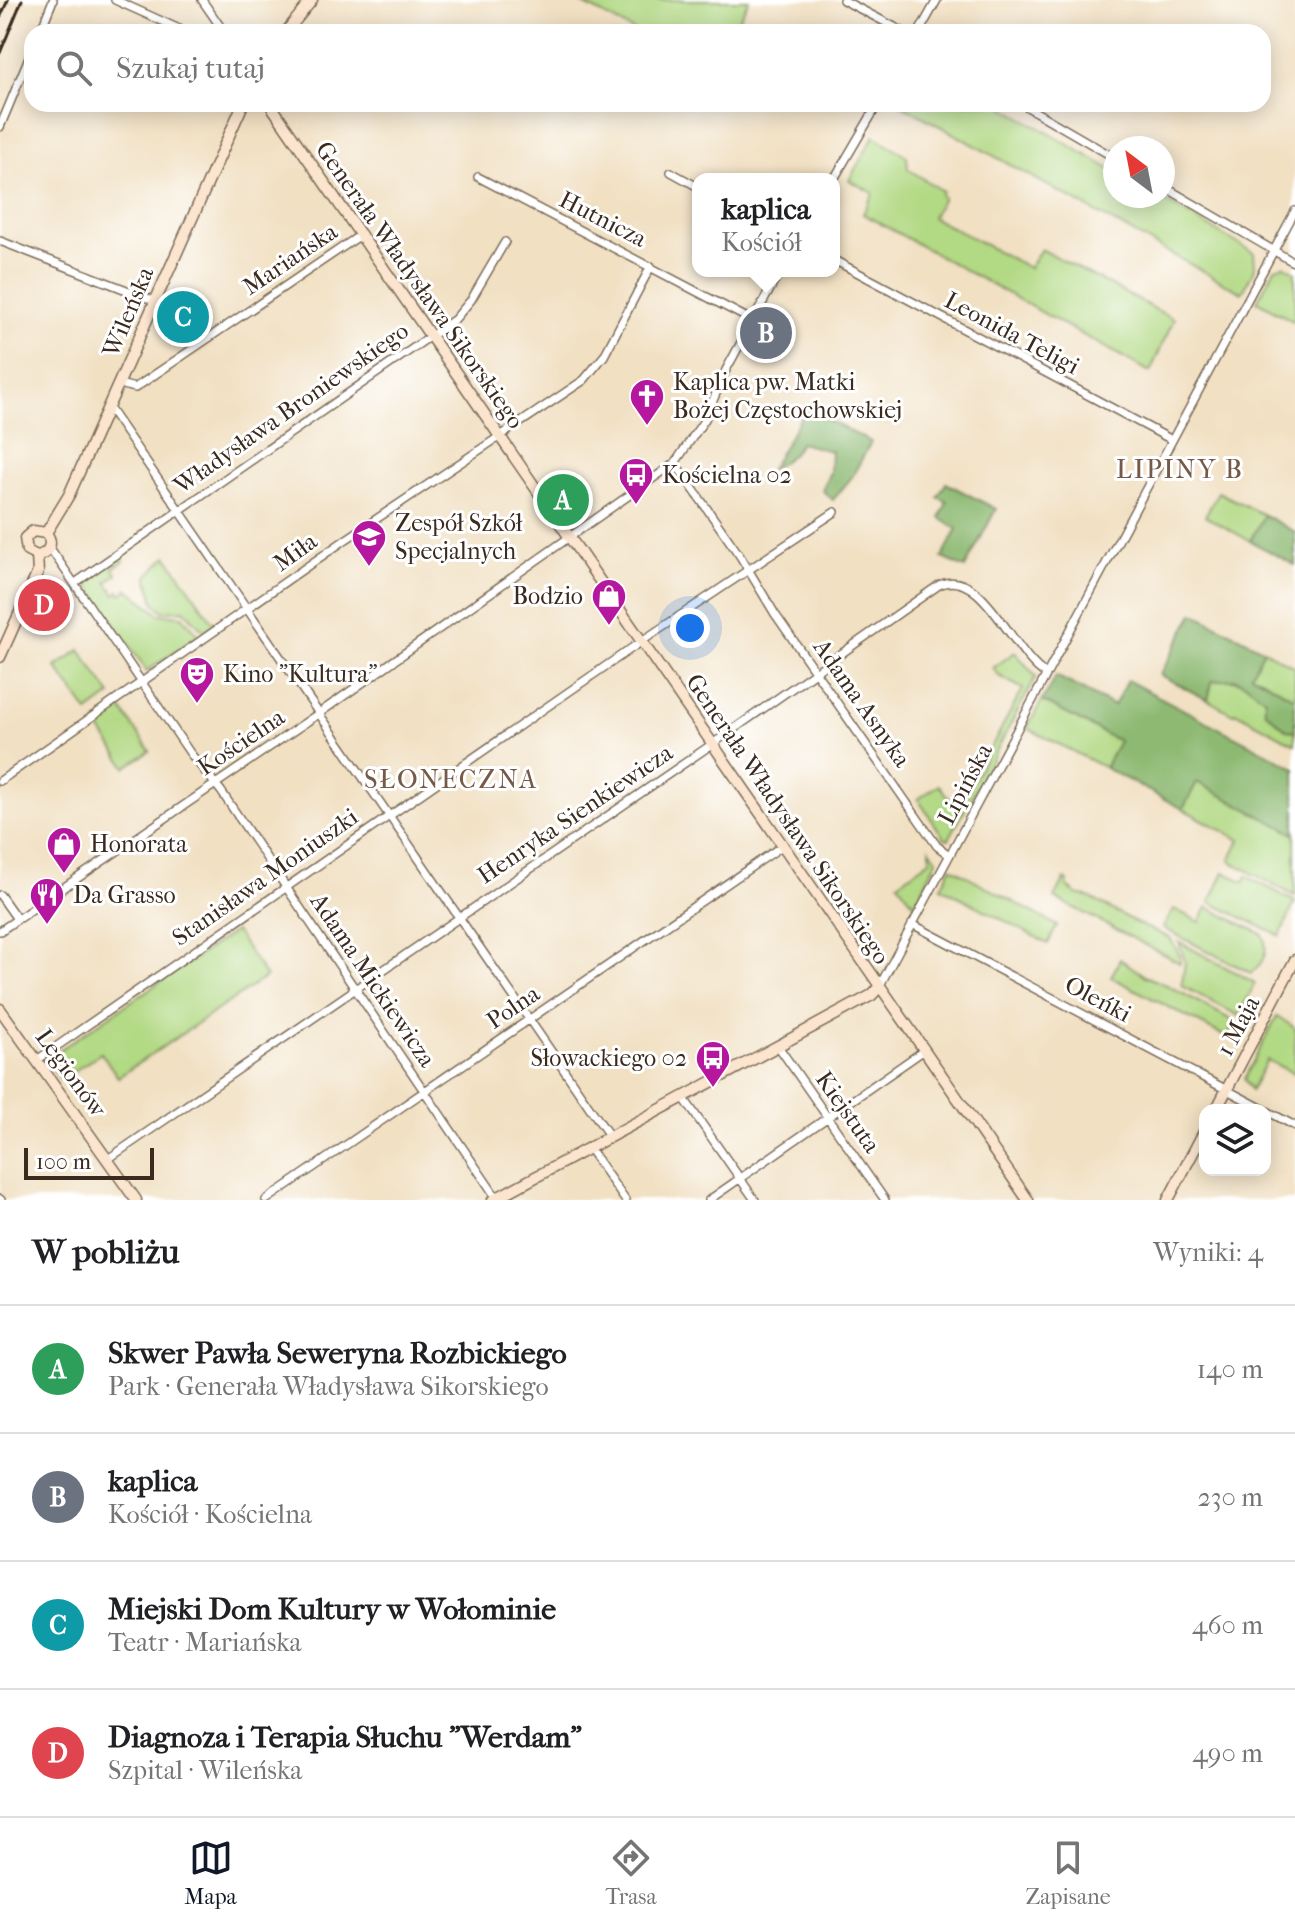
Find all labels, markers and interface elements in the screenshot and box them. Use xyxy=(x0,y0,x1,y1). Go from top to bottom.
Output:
search box xyxy=(24,24,1271,112)
icon: search xyxy=(52,46,96,90)
text: Szukaj tutaj xyxy=(116,51,265,86)
street label: Generała Władysława Sikorskiego xyxy=(310,136,530,434)
north arrow xyxy=(1103,136,1175,208)
popup xyxy=(692,173,840,277)
street label: Hutnicza xyxy=(555,185,652,253)
text: kaplica xyxy=(721,192,811,227)
street label: Mariańska xyxy=(238,217,343,301)
text: Kościół xyxy=(721,227,802,258)
street label: Wileńska xyxy=(96,262,160,362)
street label: Leonida Teligi xyxy=(940,286,1084,380)
pin: C xyxy=(157,287,209,347)
pin: B xyxy=(740,303,792,363)
street label: Władysława Broniewskiego xyxy=(168,316,414,500)
place label: Kaplica pw. Matki Bożej Częstochowskiej xyxy=(673,368,902,425)
church icon: Kaplica pw. Matki Bożej Częstochowskiej xyxy=(628,377,666,427)
district label: LIPINY B xyxy=(1116,454,1244,485)
bus stop icon: Kościelna 02 xyxy=(617,456,655,506)
place label: Kościelna 02 xyxy=(662,461,792,489)
pin: A xyxy=(537,470,589,530)
place label: Zespół Szkół Specjalnych xyxy=(395,509,523,565)
school or university icon: Zespół Szkół Specjalnych xyxy=(350,518,388,568)
street label: Miła xyxy=(268,526,323,577)
pin: D xyxy=(18,575,70,635)
shop icon: Bodzio xyxy=(590,577,628,627)
place label: Bodzio xyxy=(512,582,583,610)
your location xyxy=(670,608,710,648)
street label: Adama Asnyka xyxy=(807,633,917,773)
theatre icon: Kino "Kultura" xyxy=(178,655,216,705)
place label: Kino "Kultura" xyxy=(223,660,378,688)
street label: Generała Władysława Sikorskiego xyxy=(680,669,896,969)
street label: Kościelna xyxy=(192,702,291,781)
street label: Henryka Sienkiewicza xyxy=(472,738,678,890)
street label: Lipińska xyxy=(932,738,998,829)
district label: SŁONECZNA xyxy=(364,764,538,795)
street label: Stanisława Moniuszki xyxy=(167,802,363,952)
shop icon: Honorata xyxy=(45,825,83,875)
place label: Honorata xyxy=(90,830,188,858)
restaurant icon: Da Grasso xyxy=(28,876,66,926)
place label: Da Grasso xyxy=(73,881,176,909)
street label: Adama Mickiewicza xyxy=(304,887,442,1073)
street label: Oleńki xyxy=(1060,970,1136,1028)
street label: Polna xyxy=(481,979,545,1035)
street label: 1 Maja xyxy=(1211,990,1266,1061)
street label: Legionów xyxy=(30,1024,113,1123)
bus stop icon: Słowackiego 02 xyxy=(694,1039,732,1089)
place label: Słowackiego 02 xyxy=(530,1044,687,1072)
street label: Kiejstuta xyxy=(810,1066,887,1159)
map controls xyxy=(1199,1104,1271,1176)
button: layers xyxy=(1199,1104,1271,1176)
scale bar xyxy=(24,1144,154,1180)
text: 100 m xyxy=(36,1149,91,1175)
text: W pobliżu xyxy=(32,1232,179,1272)
text: Wyniki: 4 xyxy=(1153,1237,1263,1268)
text: Skwer Pawła Seweryna Rozbickiego xyxy=(108,1336,567,1371)
text: A xyxy=(50,1354,66,1385)
text: 140 m xyxy=(1197,1354,1263,1385)
text: Park · Generała Władysława Sikorskiego xyxy=(108,1371,549,1402)
text: kaplica xyxy=(108,1464,197,1499)
text: B xyxy=(50,1482,66,1513)
text: 230 m xyxy=(1197,1482,1263,1513)
text: Kościół · Kościelna xyxy=(108,1499,312,1530)
text: Miejski Dom Kultury w Wołominie xyxy=(108,1592,556,1627)
text: C xyxy=(49,1610,67,1641)
text: 460 m xyxy=(1192,1610,1263,1641)
text: Teatr · Mariańska xyxy=(108,1627,302,1658)
text: Diagnoza i Terapia Słuchu "Werdam" xyxy=(108,1720,582,1755)
text: D xyxy=(48,1738,68,1769)
text: 490 m xyxy=(1192,1738,1263,1769)
text: Szpital · Wileńska xyxy=(108,1755,302,1786)
tab: Mapa xyxy=(184,1836,237,1910)
tab: Trasa xyxy=(606,1836,657,1910)
tab: Zapisane xyxy=(1025,1836,1111,1910)

